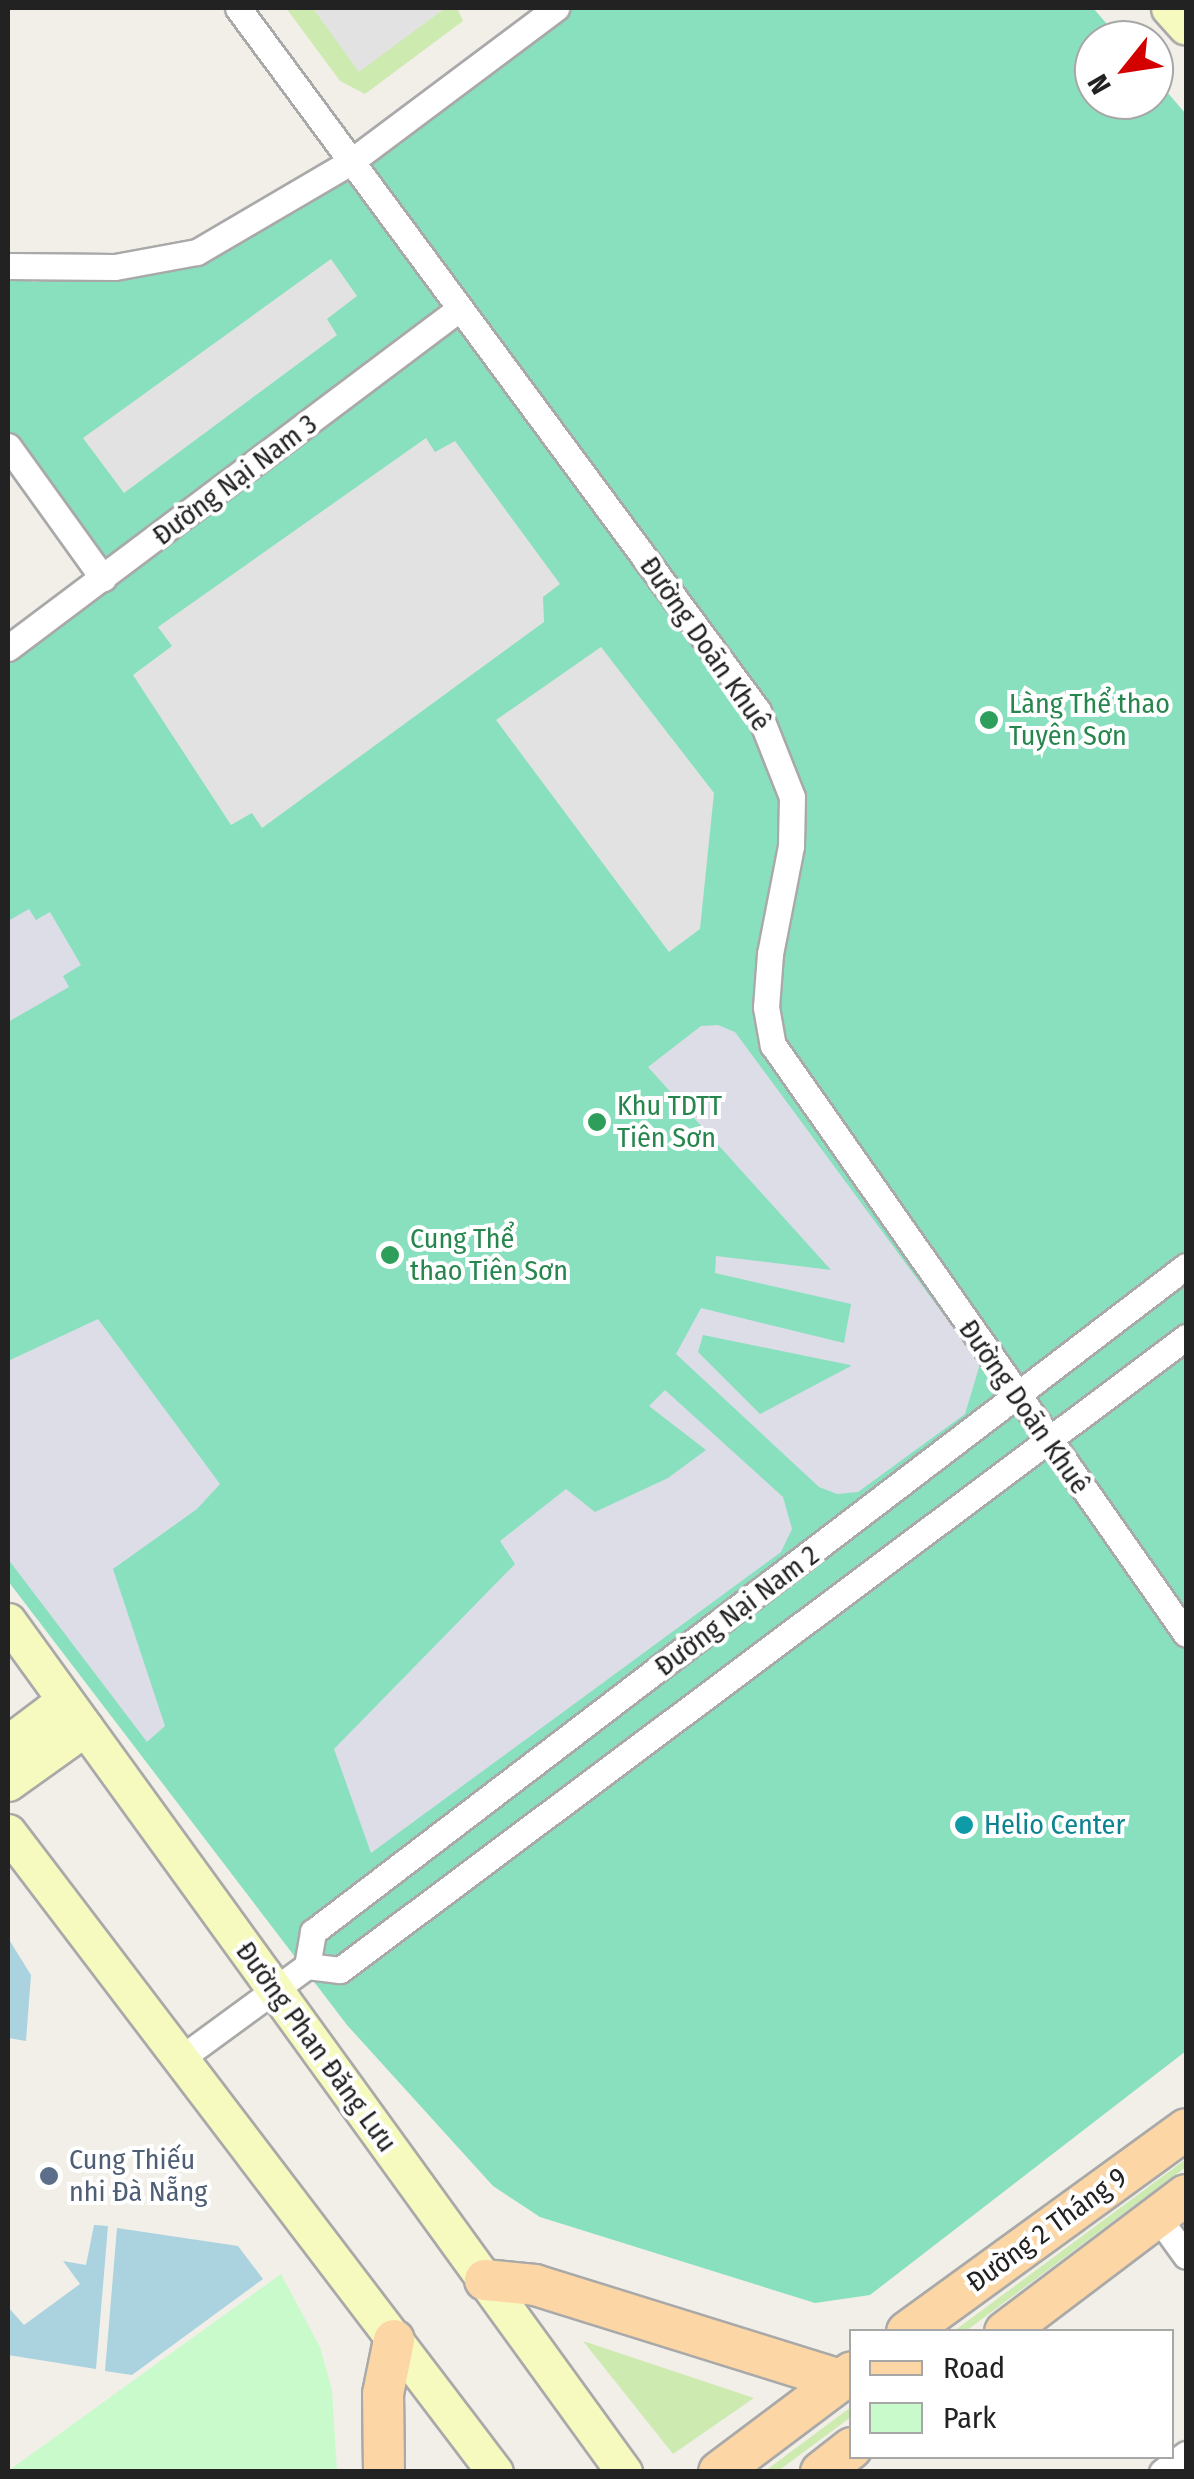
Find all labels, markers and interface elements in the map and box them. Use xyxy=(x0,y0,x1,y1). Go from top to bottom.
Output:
north arrow xyxy=(1074,20,1174,120)
text: N xyxy=(1081,69,1118,100)
street label: Đường Nại Nam 3 xyxy=(146,407,324,553)
street label: Đường Doãn Khuê xyxy=(632,550,778,738)
place label: Làng Thể thao Tuyên Sơn xyxy=(1009,687,1170,753)
marker: Làng Thể thao Tuyên Sơn xyxy=(978,709,1000,731)
place label: Khu TDTT Tiên Sơn xyxy=(617,1089,722,1155)
marker: Khu TDTT Tiên Sơn xyxy=(586,1111,608,1133)
place label: Cung Thể thao Tiên Sơn xyxy=(410,1222,568,1288)
marker: Cung Thể thao Tiên Sơn xyxy=(379,1244,401,1266)
street label: Đường Doãn Khuê xyxy=(951,1313,1097,1501)
street label: Đường Nại Nam 2 xyxy=(648,1538,826,1684)
place label: Helio Center xyxy=(984,1808,1125,1842)
marker: Helio Center xyxy=(953,1814,975,1836)
street label: Đường Phan Đăng Lưu xyxy=(228,1935,404,2159)
place label: Cung Thiếu nhi Đà Nẵng xyxy=(69,2143,207,2209)
street label: Đường 2 Tháng 9 xyxy=(960,2161,1134,2299)
marker: Cung Thiếu nhi Đà Nẵng xyxy=(38,2165,60,2187)
legend xyxy=(849,2329,1174,2459)
text: Road xyxy=(943,2350,1005,2386)
text: Park xyxy=(943,2400,996,2436)

